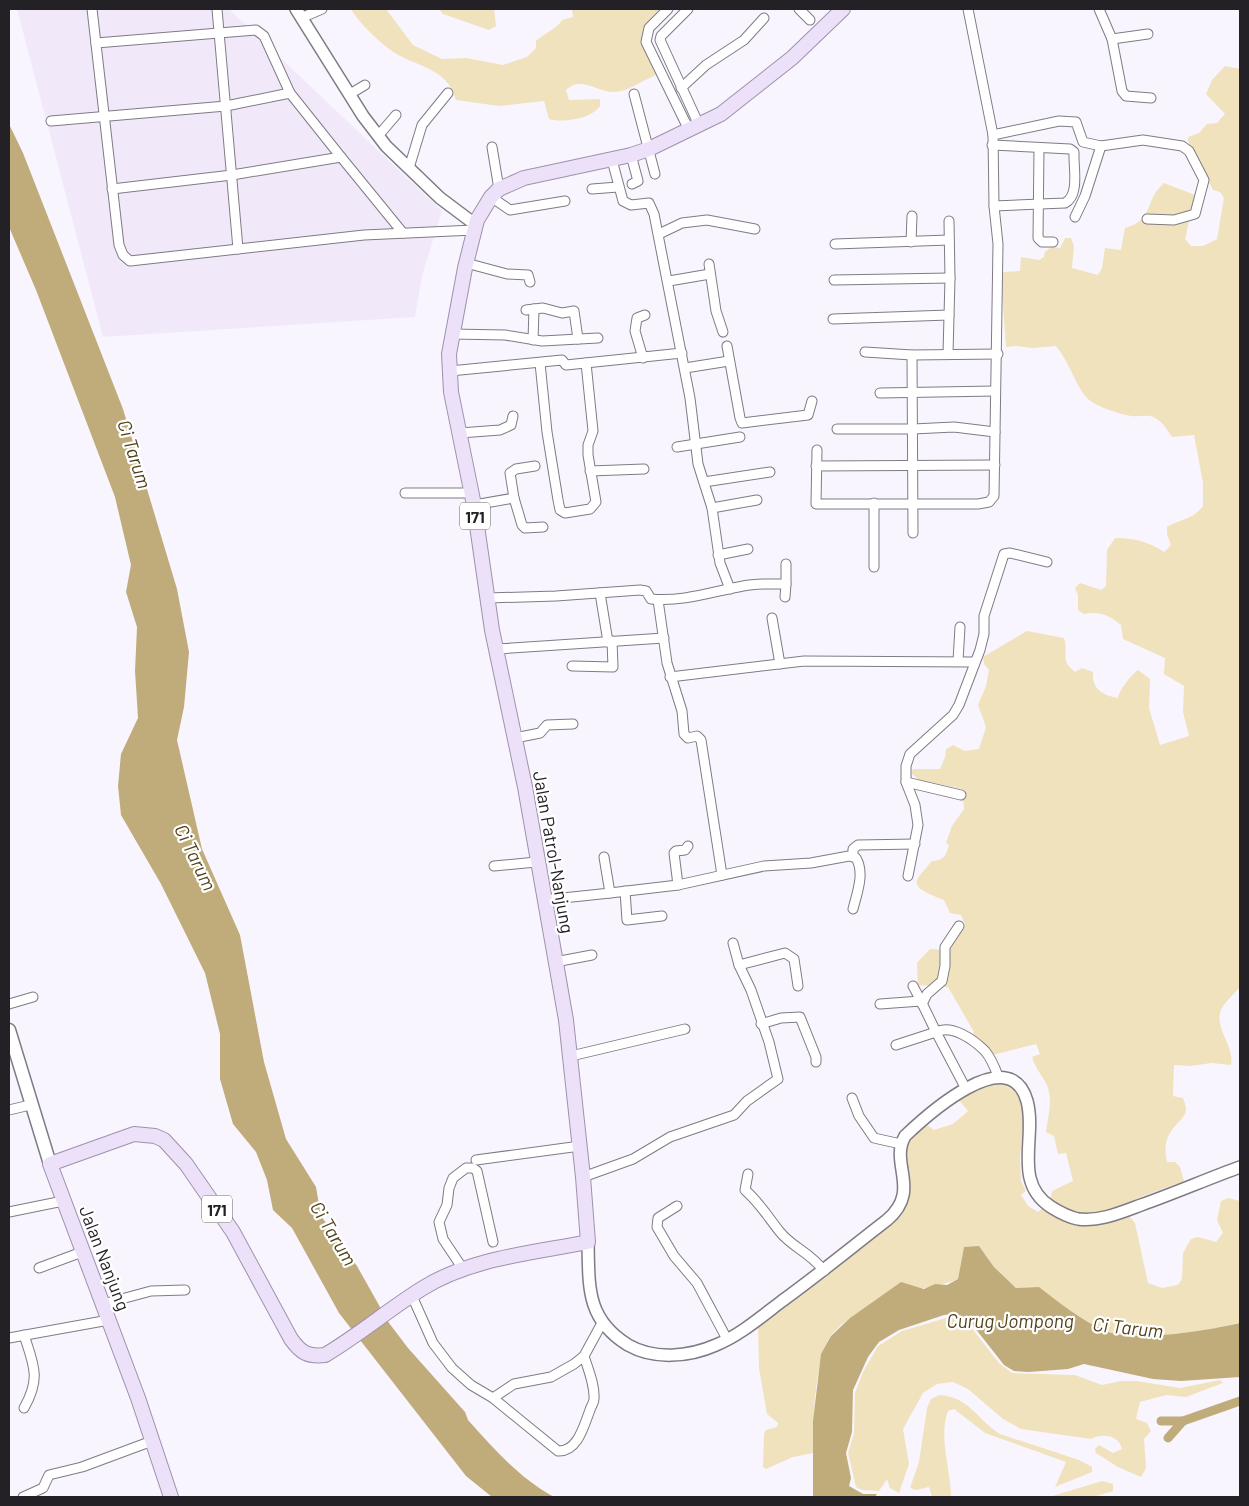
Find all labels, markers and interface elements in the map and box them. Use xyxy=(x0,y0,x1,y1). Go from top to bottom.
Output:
water label: Ci Tarum xyxy=(113,417,157,491)
road number: 171 xyxy=(460,502,490,530)
street label: Jalan Patrol-Nanjung xyxy=(529,769,579,935)
water label: Ci Tarum xyxy=(170,820,222,894)
road number: 171 xyxy=(202,1196,232,1222)
water label: Ci Tarum xyxy=(306,1197,362,1269)
street label: Jalan Nanjung xyxy=(75,1202,135,1314)
water label: Curug Jompong xyxy=(946,1309,1074,1332)
water label: Ci Tarum xyxy=(1092,1312,1164,1342)

